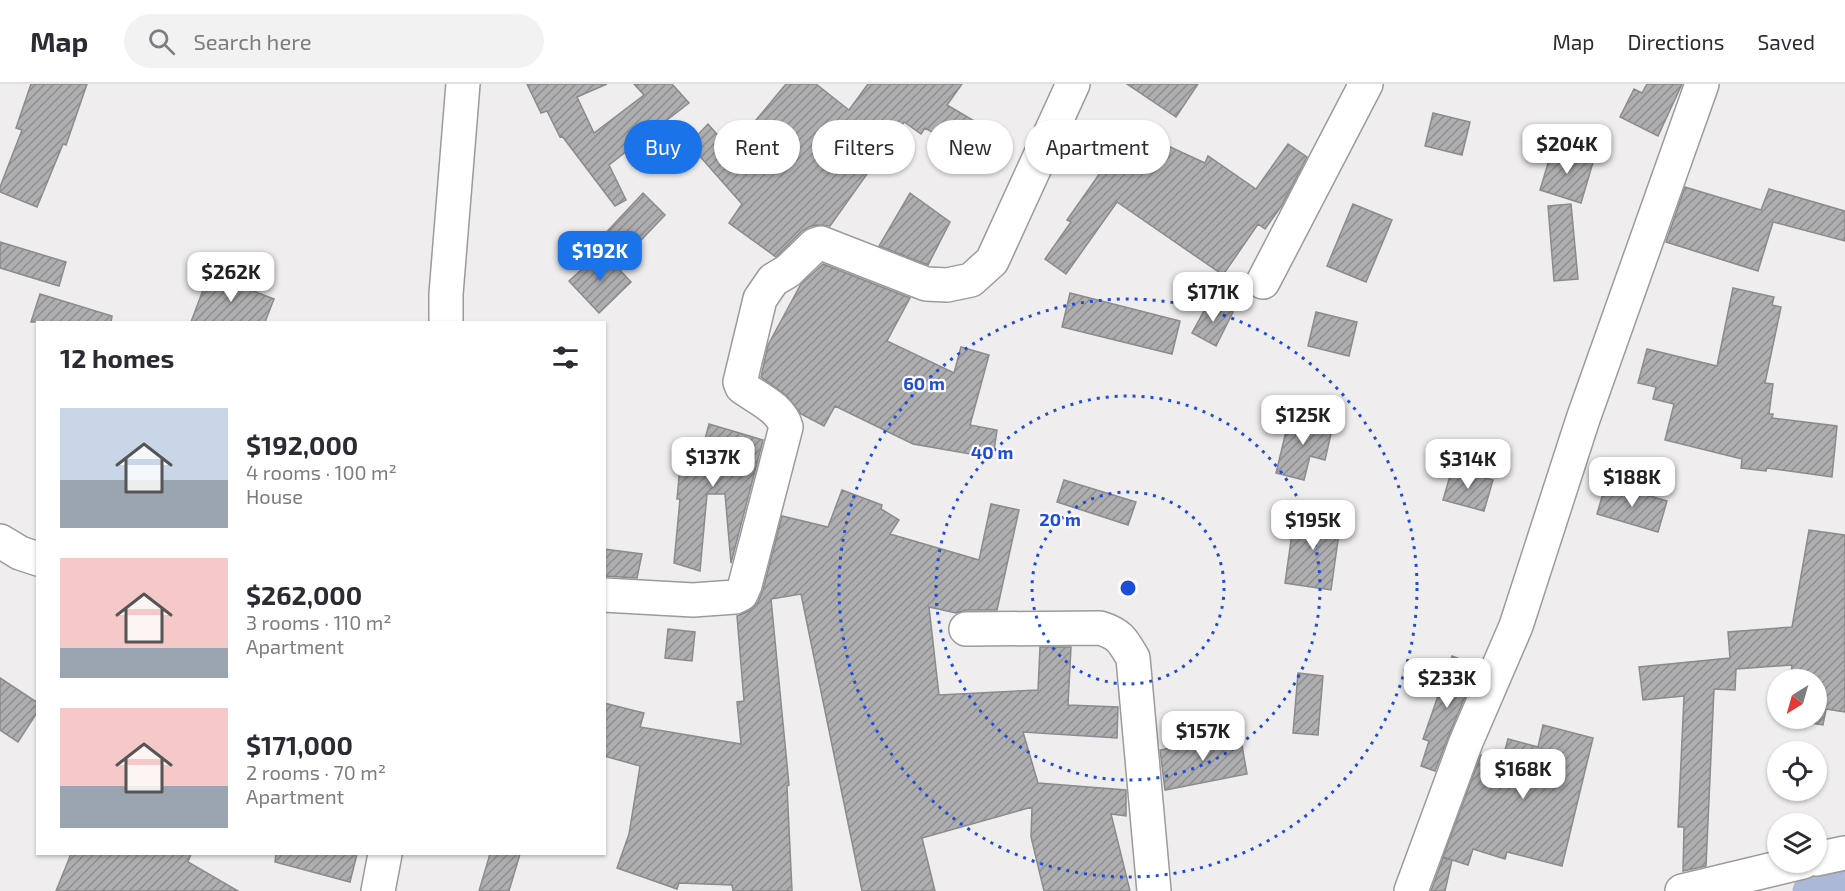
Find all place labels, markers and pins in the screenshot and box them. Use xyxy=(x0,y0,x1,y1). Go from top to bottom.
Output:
pin: $204K xyxy=(1525,124,1609,175)
pin: $192K xyxy=(558,231,642,282)
pin: $262K xyxy=(189,252,273,303)
pin: $171K xyxy=(1171,272,1255,323)
pin: $125K xyxy=(1261,395,1345,446)
pin: $137K xyxy=(671,437,755,488)
pin: $314K xyxy=(1426,439,1510,490)
pin: $188K xyxy=(1590,457,1674,508)
pin: $195K xyxy=(1271,500,1355,551)
centre of rings xyxy=(1118,578,1138,598)
pin: $233K xyxy=(1405,658,1489,709)
pin: $157K xyxy=(1161,711,1245,762)
pin: $168K xyxy=(1481,749,1565,800)

